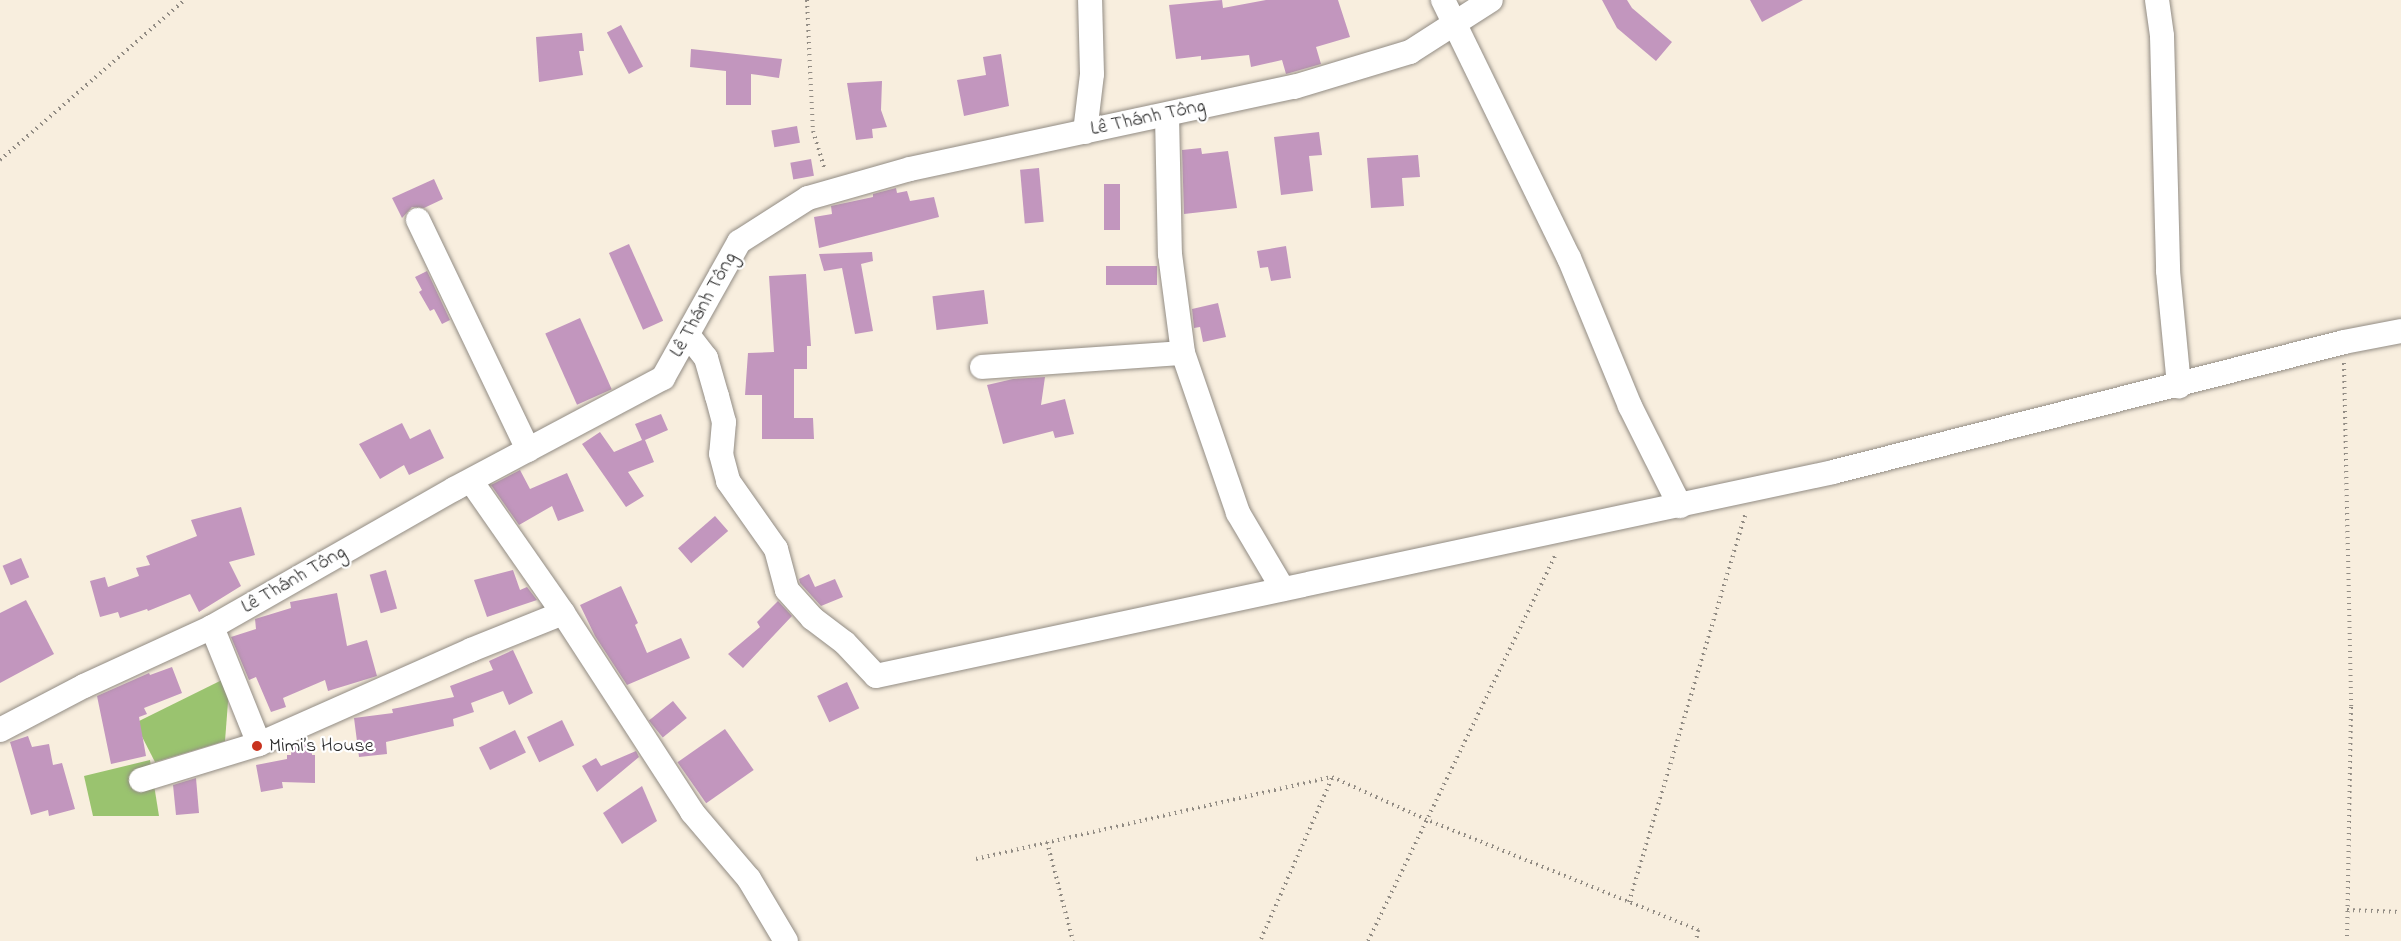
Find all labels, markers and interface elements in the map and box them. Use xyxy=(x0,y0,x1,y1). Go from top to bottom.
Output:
street label: Lê Thánh Tông xyxy=(1088,94,1208,142)
street label: Lê Thánh Tông xyxy=(665,248,743,362)
street label: Lê Thánh Tông xyxy=(237,540,351,620)
place label: Mimi’s House xyxy=(269,734,374,758)
marker: Mimi’s House xyxy=(250,739,264,753)

